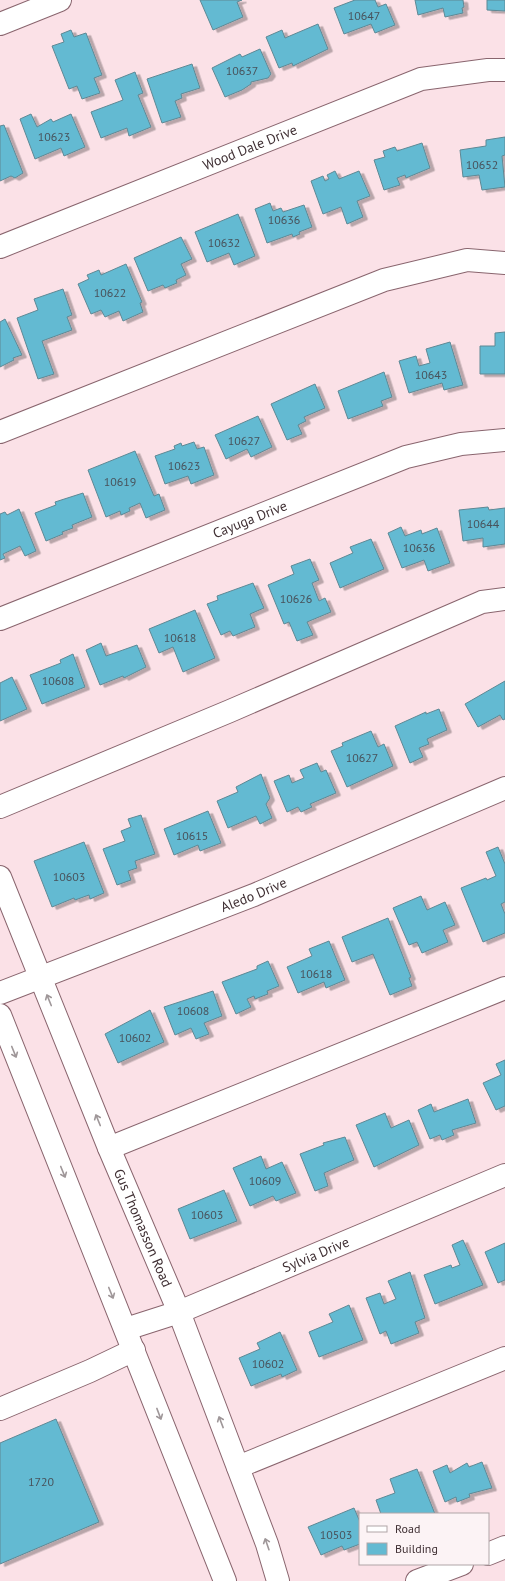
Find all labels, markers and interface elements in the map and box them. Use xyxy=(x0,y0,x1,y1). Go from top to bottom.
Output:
house number: 10647 xyxy=(348,8,380,23)
house number: 10637 xyxy=(226,63,258,78)
street label: Wood Dale Drive xyxy=(200,120,300,174)
house number: 10623 xyxy=(38,129,70,144)
house number: 10652 xyxy=(466,157,498,172)
house number: 10636 xyxy=(268,212,300,227)
house number: 10632 xyxy=(208,235,240,250)
house number: 10622 xyxy=(94,285,126,300)
house number: 10643 xyxy=(415,367,447,382)
house number: 10627 xyxy=(228,433,260,448)
house number: 10623 xyxy=(168,458,200,473)
house number: 10619 xyxy=(104,474,136,489)
street label: Cayuga Drive xyxy=(210,496,290,542)
house number: 10644 xyxy=(467,516,500,531)
house number: 10636 xyxy=(403,540,435,555)
house number: 10626 xyxy=(280,591,312,606)
house number: 10618 xyxy=(164,630,196,645)
house number: 10608 xyxy=(42,673,74,688)
house number: 10627 xyxy=(346,750,378,765)
house number: 10615 xyxy=(176,828,208,843)
house number: 10603 xyxy=(53,869,85,884)
street label: Aledo Drive xyxy=(218,873,289,916)
house number: 10618 xyxy=(300,966,332,981)
one-way arrow xyxy=(45,994,53,1006)
house number: 10608 xyxy=(177,1003,209,1018)
house number: 10602 xyxy=(119,1030,151,1045)
one-way arrow xyxy=(11,1045,19,1057)
one-way arrow xyxy=(93,1115,101,1127)
one-way arrow xyxy=(59,1166,67,1178)
street label: Gus Thomasson Road xyxy=(110,1166,176,1290)
house number: 10609 xyxy=(249,1173,281,1188)
house number: 10603 xyxy=(191,1207,223,1222)
street label: Sylvia Drive xyxy=(280,1233,352,1277)
one-way arrow xyxy=(108,1286,116,1298)
house number: 10602 xyxy=(252,1356,284,1371)
one-way arrow xyxy=(156,1407,163,1419)
one-way arrow xyxy=(216,1417,224,1429)
house number: 1720 xyxy=(28,1474,55,1489)
legend xyxy=(359,1513,489,1565)
text: Road xyxy=(395,1521,420,1536)
house number: 10503 xyxy=(320,1527,352,1542)
one-way arrow xyxy=(262,1538,270,1550)
text: Building xyxy=(395,1541,438,1556)

